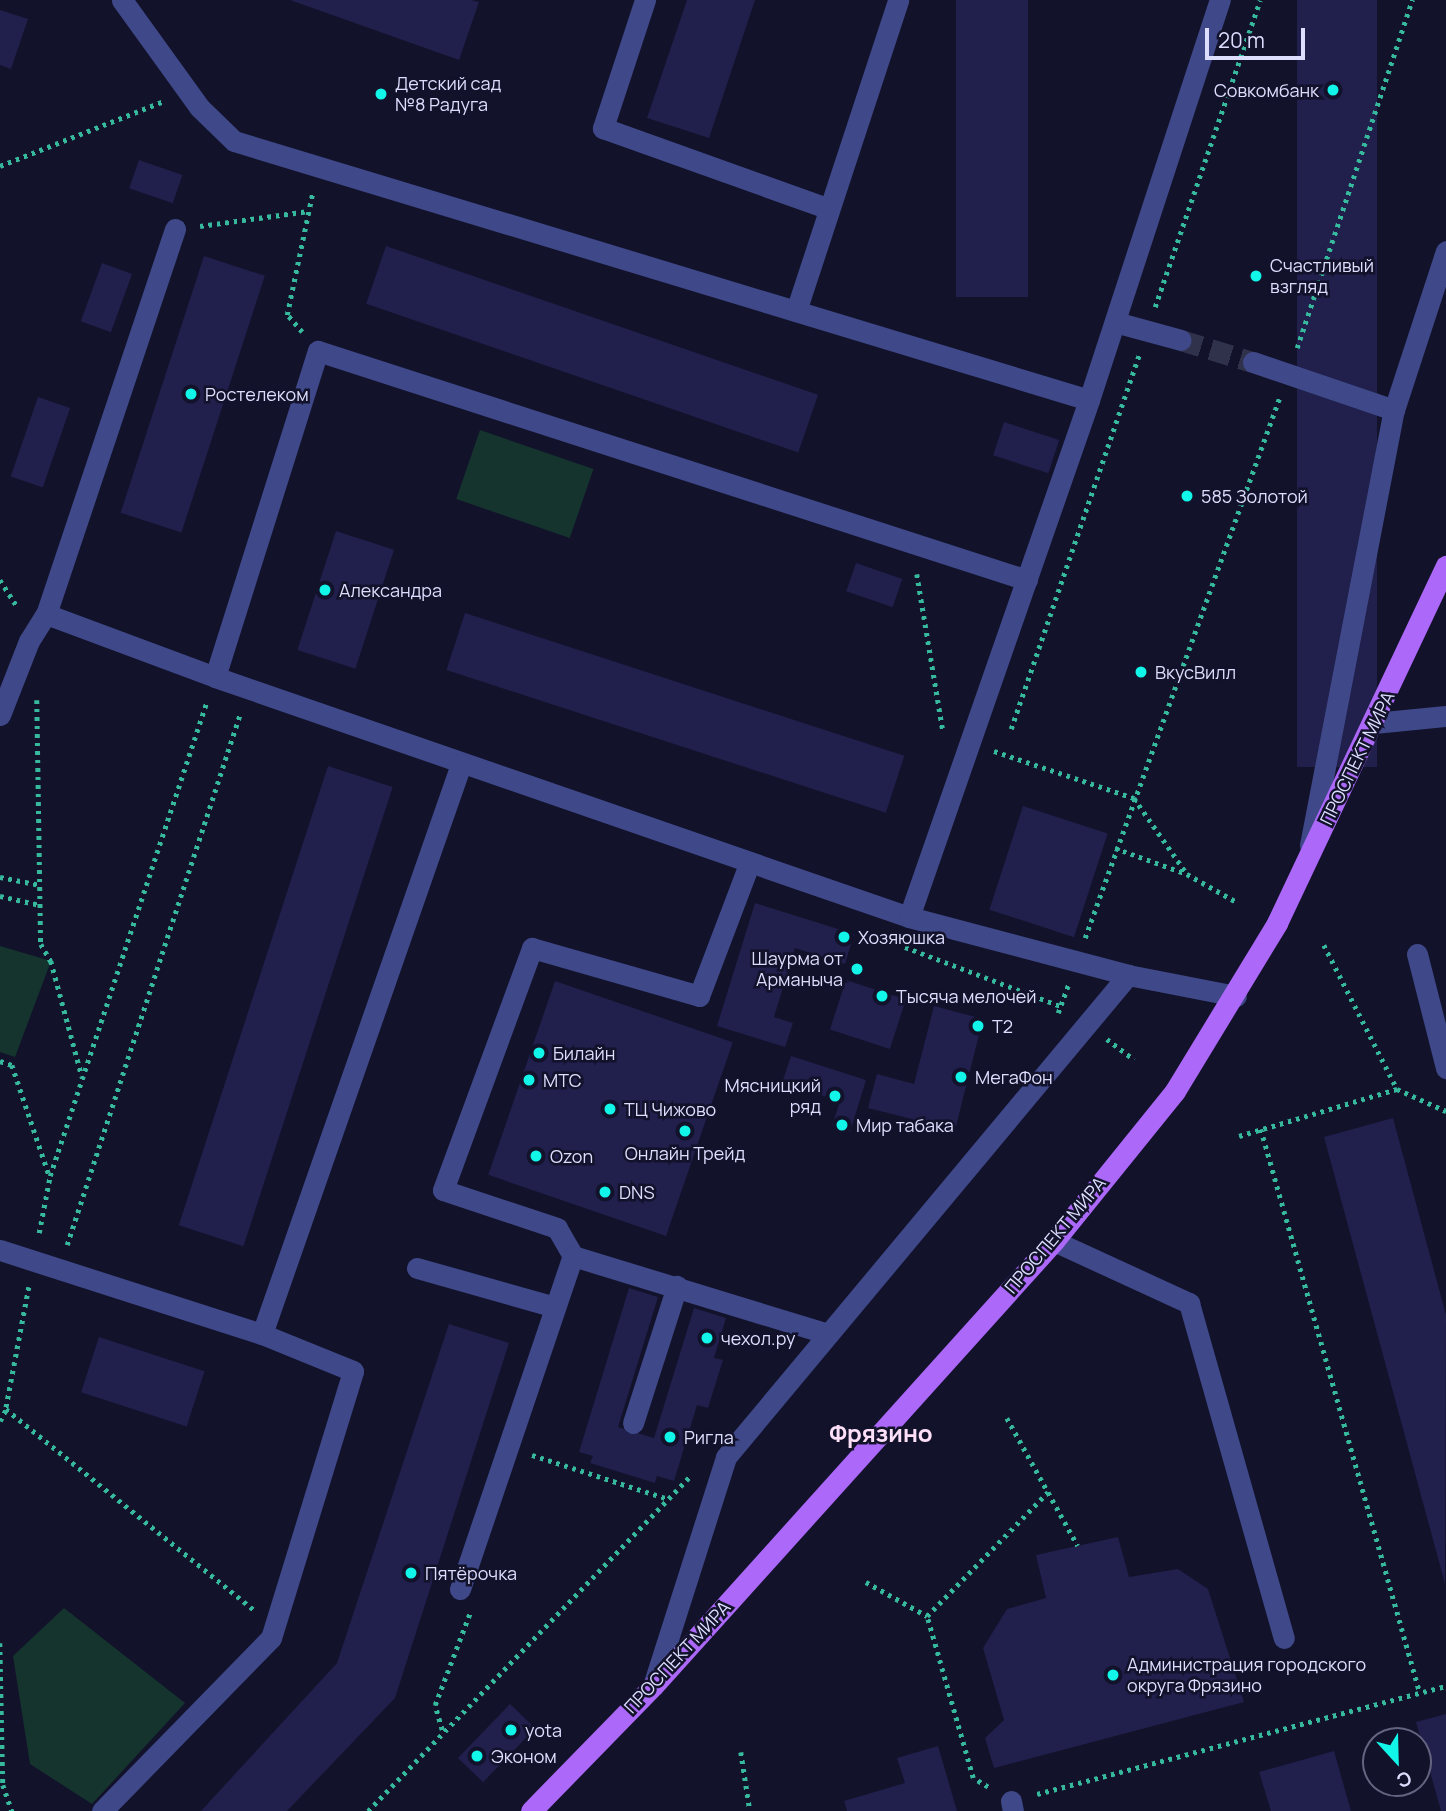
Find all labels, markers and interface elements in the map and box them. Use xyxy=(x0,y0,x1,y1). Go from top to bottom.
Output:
scale bar xyxy=(1208,14,1308,58)
text: 20 m xyxy=(1218,26,1265,54)
place label: Детский сад №8 Радуга xyxy=(395,73,501,116)
place label: Совкомбанк xyxy=(1214,79,1319,101)
marker: Совкомбанк xyxy=(1325,82,1341,98)
marker: Детский сад №8 Радуга xyxy=(373,86,389,102)
place label: Счастливый взгляд xyxy=(1270,255,1374,298)
marker: Счастливый взгляд xyxy=(1248,268,1264,284)
place label: Ростелеком xyxy=(205,383,309,405)
marker: Ростелеком xyxy=(183,386,199,402)
place label: 585 Золотой xyxy=(1201,485,1308,507)
marker: 585 Золотой xyxy=(1179,488,1195,504)
place label: Александра xyxy=(339,579,442,601)
marker: Александра xyxy=(317,582,333,598)
place label: ВкусВилл xyxy=(1155,661,1236,683)
marker: ВкусВилл xyxy=(1133,664,1149,680)
street label: ПРОСПЕКТ МИРА xyxy=(1315,688,1399,828)
place label: Хозяюшка xyxy=(858,926,945,948)
marker: Хозяюшка xyxy=(836,929,852,945)
place label: Шаурма от Арманыча xyxy=(752,948,843,990)
marker: Шаурма от Арманыча xyxy=(849,961,865,977)
place label: Тысяча мелочей xyxy=(896,985,1037,1007)
marker: Тысяча мелочей xyxy=(874,988,890,1004)
place label: T2 xyxy=(992,1015,1013,1037)
marker: T2 xyxy=(970,1018,986,1034)
place label: Билайн xyxy=(553,1042,615,1064)
marker: Билайн xyxy=(531,1045,547,1061)
place label: МегаФон xyxy=(975,1066,1053,1088)
place label: МТС xyxy=(543,1069,582,1091)
marker: МегаФон xyxy=(953,1069,969,1085)
marker: МТС xyxy=(521,1072,537,1088)
place label: Мясницкий ряд xyxy=(725,1075,821,1118)
marker: Мясницкий ряд xyxy=(827,1088,843,1104)
place label: ТЦ Чижово xyxy=(624,1098,716,1120)
marker: ТЦ Чижово xyxy=(602,1101,618,1117)
place label: Мир табака xyxy=(856,1114,954,1136)
marker: Мир табака xyxy=(834,1117,850,1133)
marker: Онлайн Трейд xyxy=(677,1123,693,1139)
place label: Онлайн Трейд xyxy=(625,1142,745,1164)
place label: Ozon xyxy=(550,1145,593,1167)
marker: Ozon xyxy=(528,1148,544,1164)
street label: ПРОСПЕКТ МИРА xyxy=(1000,1172,1110,1298)
place label: DNS xyxy=(619,1181,655,1203)
marker: DNS xyxy=(597,1184,613,1200)
place label: чехол.ру xyxy=(721,1327,795,1349)
marker: чехол.ру xyxy=(699,1330,715,1346)
district label: Фрязино xyxy=(829,1419,933,1447)
place label: Ригла xyxy=(684,1426,734,1448)
marker: Ригла xyxy=(662,1429,678,1445)
place label: Пятёрочка xyxy=(425,1562,517,1584)
marker: Пятёрочка xyxy=(403,1565,419,1581)
street label: ПРОСПЕКТ МИРА xyxy=(619,1596,735,1718)
place label: Администрация городского округа Фрязино xyxy=(1127,1654,1366,1696)
marker: Администрация городского округа Фрязино xyxy=(1105,1667,1121,1683)
place label: yota xyxy=(525,1719,562,1741)
marker: yota xyxy=(503,1722,519,1738)
north arrow xyxy=(1362,1727,1432,1797)
place label: Эконом xyxy=(491,1745,557,1767)
marker: Эконом xyxy=(469,1748,485,1764)
text: С xyxy=(1393,1765,1416,1794)

